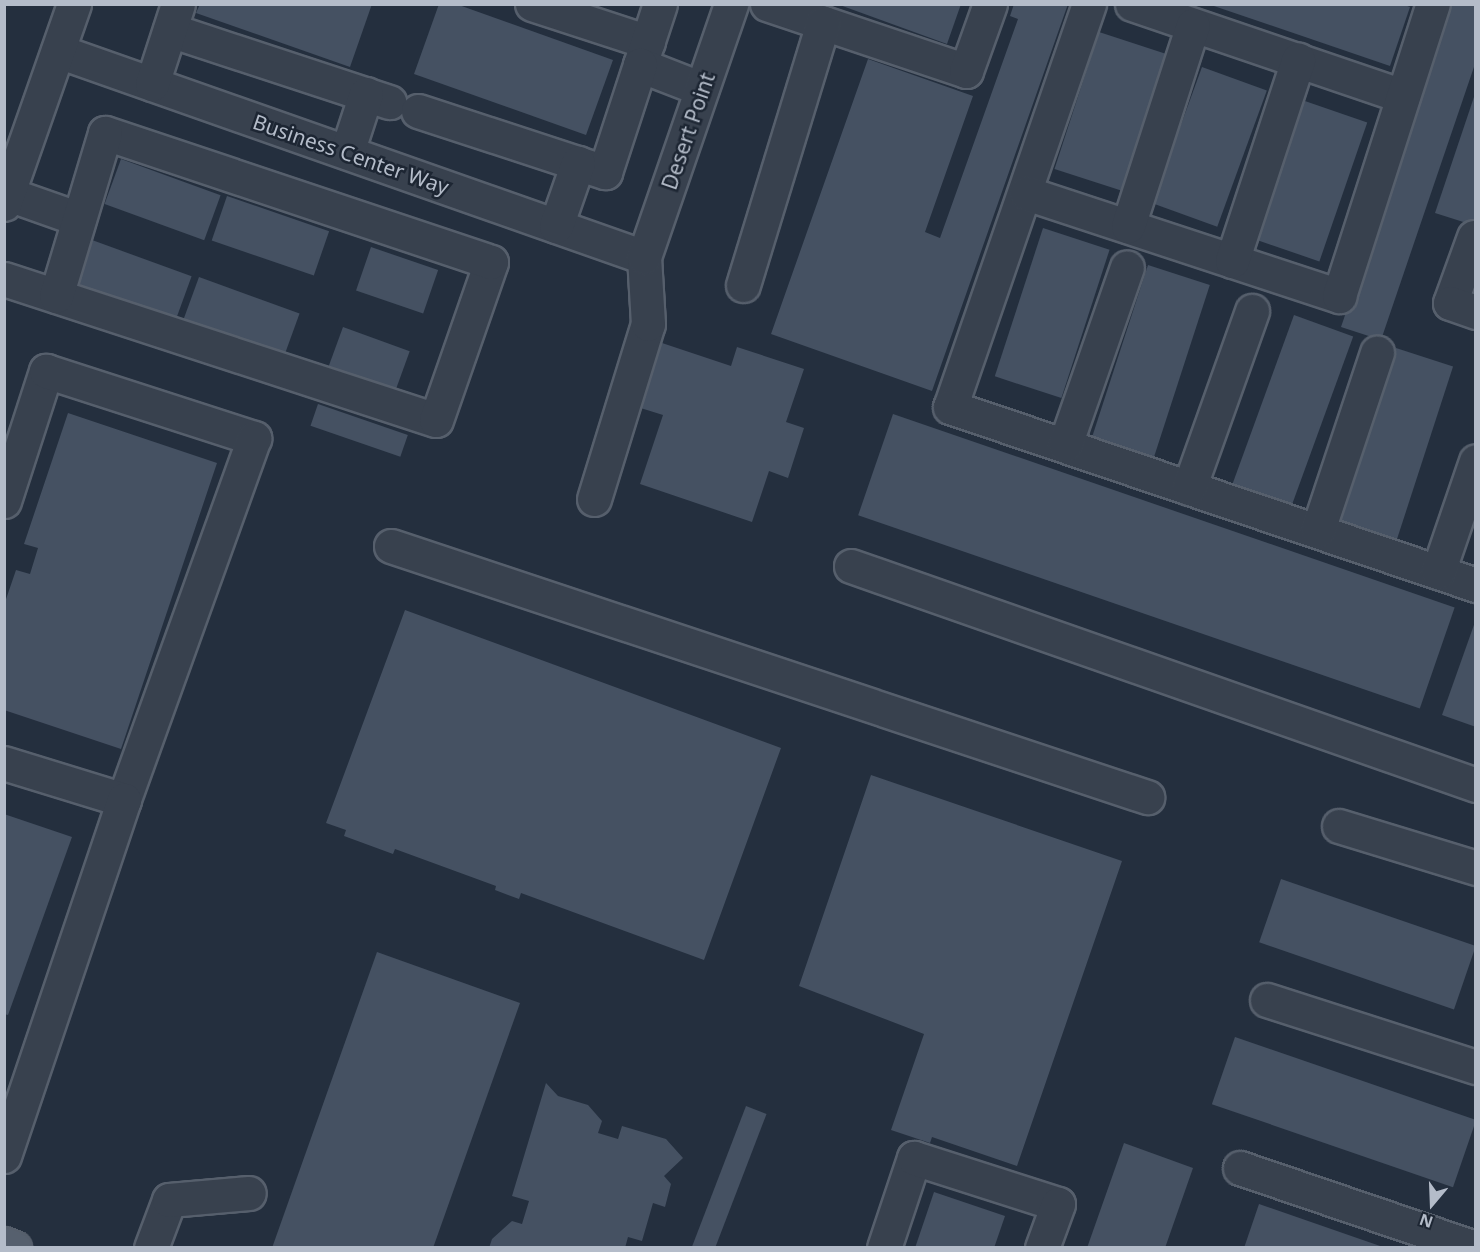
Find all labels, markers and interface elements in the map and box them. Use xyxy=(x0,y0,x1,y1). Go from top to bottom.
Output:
street label: Desert Point xyxy=(656,69,720,193)
street label: Business Center Way xyxy=(250,109,452,199)
north arrow xyxy=(1402,1174,1462,1234)
text: N xyxy=(1416,1209,1436,1234)

